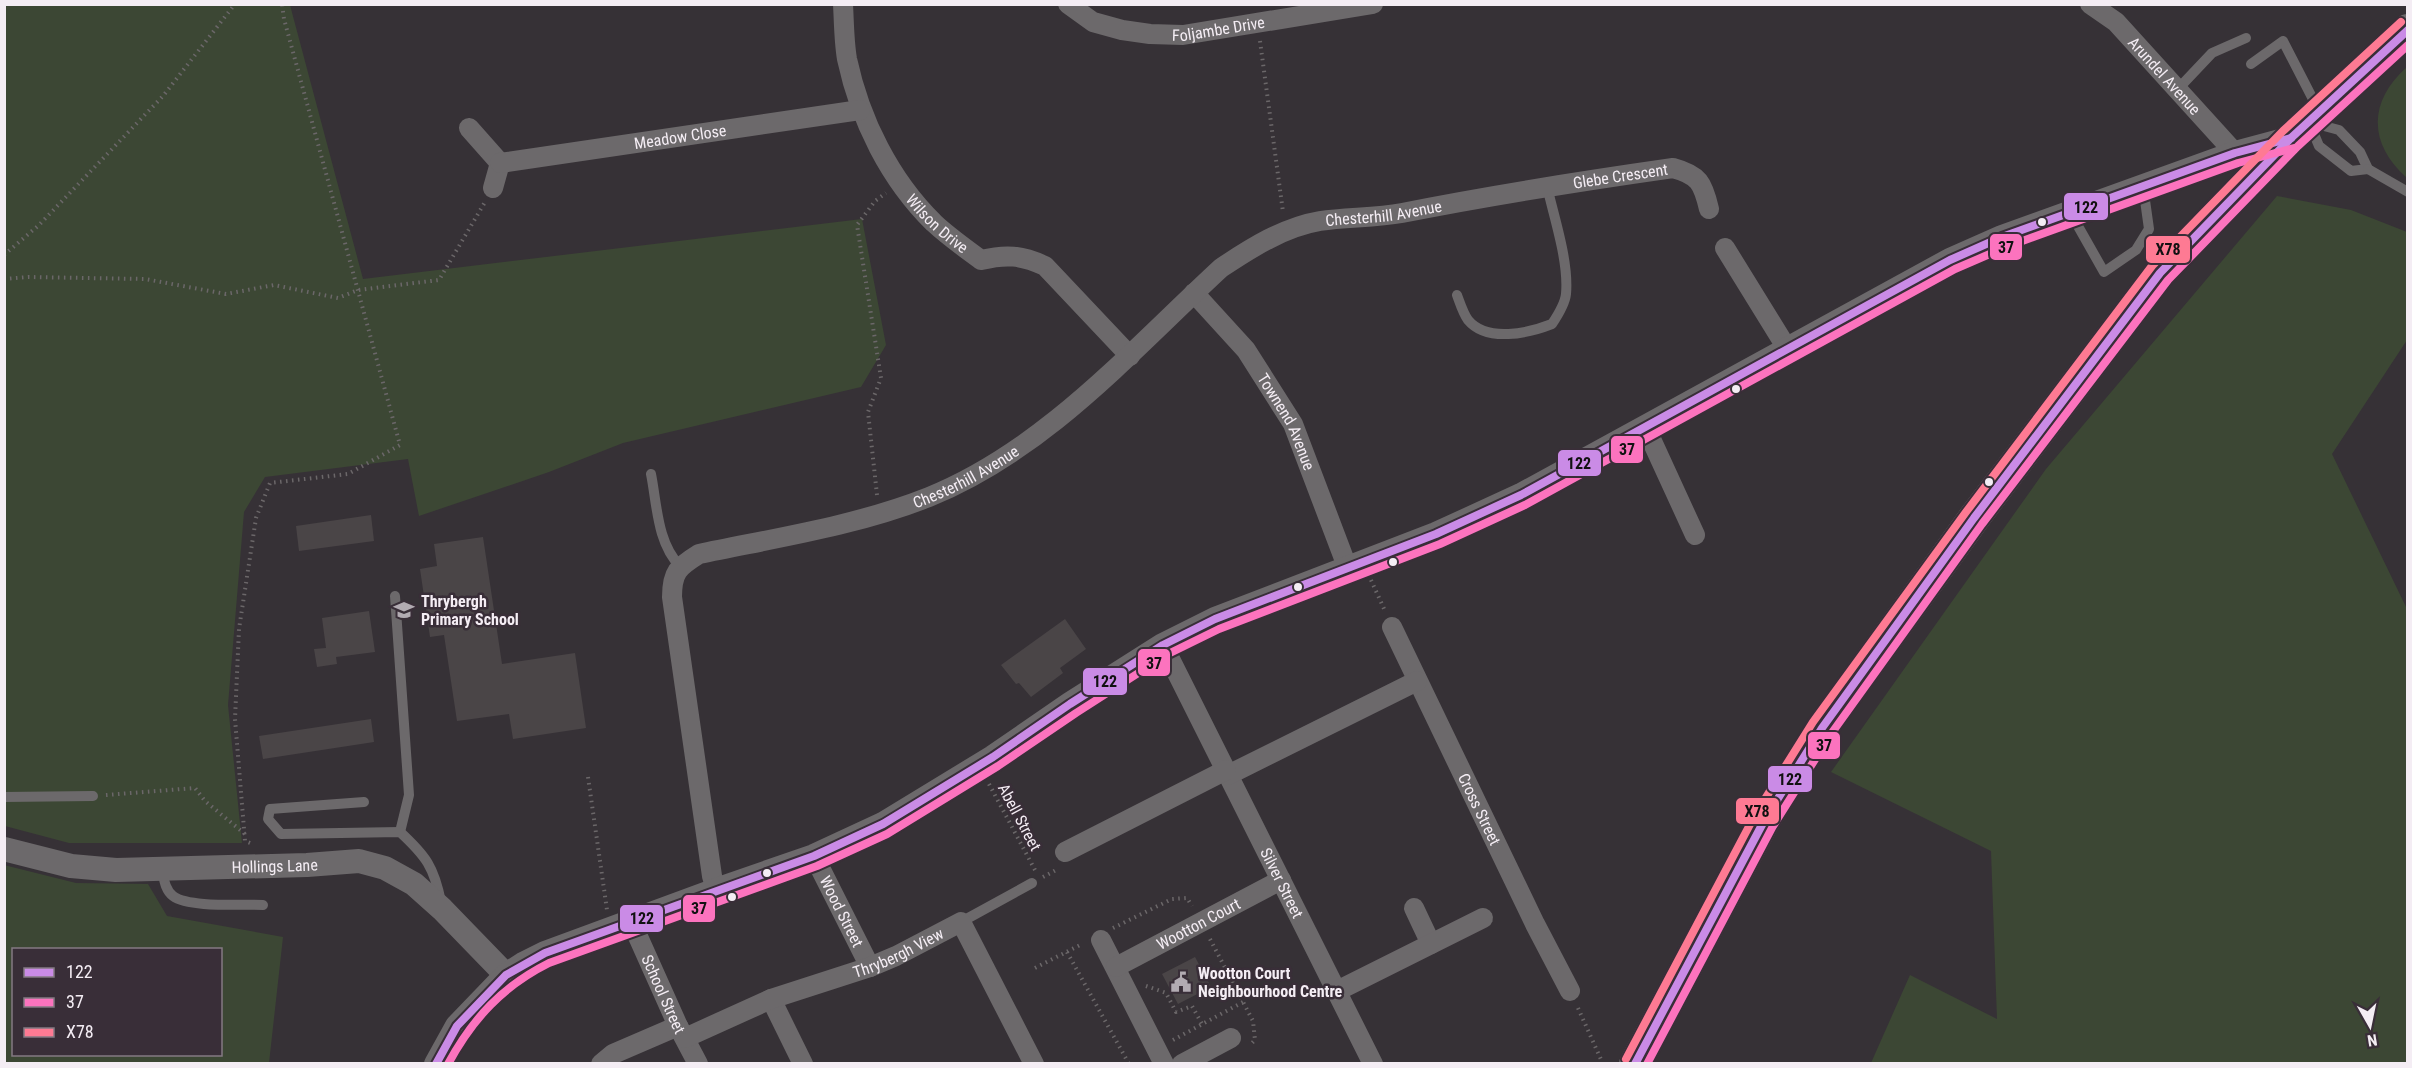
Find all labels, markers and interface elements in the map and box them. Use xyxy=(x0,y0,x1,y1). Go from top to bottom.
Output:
street label: Foljambe Drive xyxy=(1172,13,1266,45)
street label: Arundel Avenue xyxy=(2124,33,2204,119)
street label: Meadow Close xyxy=(633,121,727,153)
street label: Glebe Crescent xyxy=(1572,160,1669,193)
street label: Wilson Drive xyxy=(902,190,972,257)
line badge: 122 xyxy=(2063,192,2109,221)
street label: Chesterhill Avenue xyxy=(1324,197,1443,230)
text: 122 xyxy=(2074,198,2098,217)
unlabelled marker xyxy=(2036,216,2048,228)
line badge: 37 xyxy=(1989,233,2023,261)
line badge: X78 xyxy=(2145,235,2191,264)
text: 37 xyxy=(1998,238,2014,257)
text: X78 xyxy=(2155,240,2181,259)
street label: Townend Avenue xyxy=(1253,370,1319,473)
unlabelled marker xyxy=(1730,383,1742,395)
line badge: 37 xyxy=(1610,435,1644,464)
text: 37 xyxy=(1619,440,1635,459)
street label: Chesterhill Avenue xyxy=(910,442,1023,512)
line badge: 122 xyxy=(1557,449,1602,477)
text: 122 xyxy=(1567,454,1591,473)
unlabelled marker xyxy=(1983,476,1995,488)
unlabelled marker xyxy=(1387,556,1399,568)
unlabelled marker xyxy=(1292,581,1304,593)
place label: Thrybergh Primary School xyxy=(421,592,519,629)
school or university icon: Thrybergh Primary School xyxy=(392,598,416,622)
line badge: 37 xyxy=(1137,648,1171,677)
text: 37 xyxy=(1146,654,1162,673)
line badge: 122 xyxy=(1082,667,1128,696)
text: 122 xyxy=(1093,672,1117,691)
line badge: 37 xyxy=(1807,731,1841,760)
text: 37 xyxy=(1816,736,1832,755)
line badge: 122 xyxy=(1767,765,1813,793)
street label: Cross Street xyxy=(1454,770,1505,849)
text: 122 xyxy=(1778,770,1802,789)
street label: Abell Street xyxy=(994,780,1045,854)
line badge: X78 xyxy=(1735,797,1780,825)
text: X78 xyxy=(1744,802,1770,821)
street label: Silver Street xyxy=(1256,845,1307,921)
street label: Hollings Lane xyxy=(231,855,318,877)
unlabelled marker xyxy=(761,867,773,879)
street label: Wood Street xyxy=(816,873,867,951)
unlabelled marker xyxy=(726,891,738,903)
line badge: 37 xyxy=(682,894,716,923)
street label: Wootton Court xyxy=(1154,894,1244,954)
text: 37 xyxy=(691,899,707,918)
line badge: 122 xyxy=(619,904,664,933)
text: 122 xyxy=(630,909,654,928)
street label: Thrybergh View xyxy=(851,924,947,982)
legend xyxy=(12,948,222,1056)
street label: School Street xyxy=(637,952,689,1037)
text: 122 xyxy=(66,961,93,982)
place label: Wootton Court Neighbourhood Centre xyxy=(1198,964,1343,1001)
public building icon: Wootton Court Neighbourhood Centre xyxy=(1169,970,1193,994)
text: 37 xyxy=(66,991,84,1012)
north arrow xyxy=(2340,996,2400,1056)
text: X78 xyxy=(66,1021,94,1042)
text: N xyxy=(2366,1030,2379,1050)

